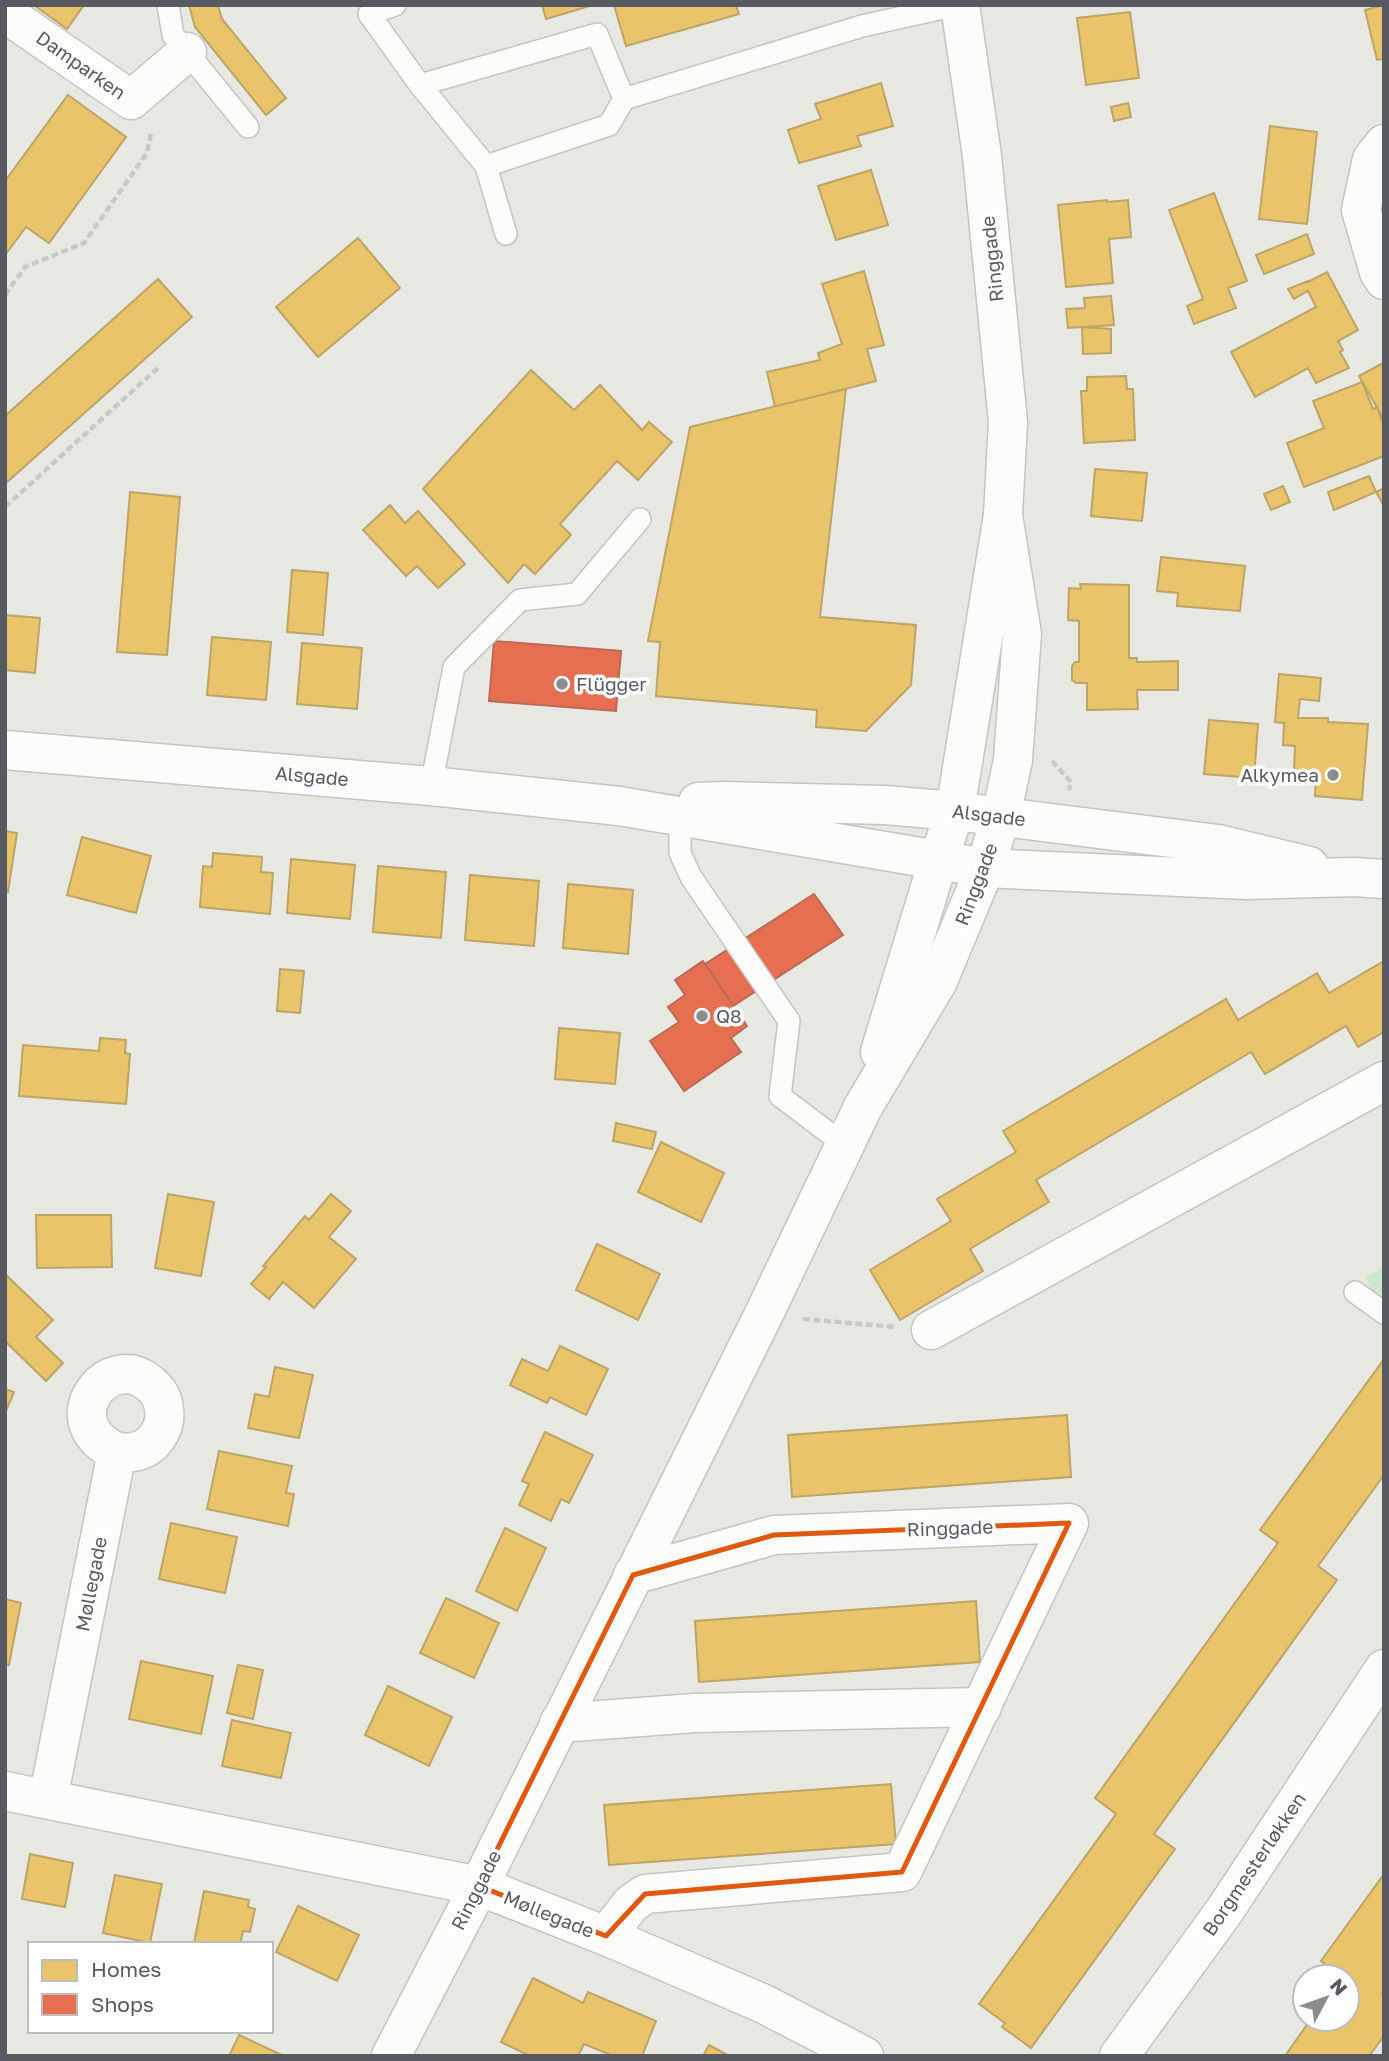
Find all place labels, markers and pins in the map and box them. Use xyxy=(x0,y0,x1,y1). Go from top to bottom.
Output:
place label: Flügger xyxy=(576,672,647,695)
marker: Flügger xyxy=(554,676,570,692)
place label: Alkymea xyxy=(1240,763,1319,786)
marker: Alkymea xyxy=(1325,767,1341,783)
place label: Q8 xyxy=(716,1004,742,1027)
marker: Q8 xyxy=(694,1008,710,1024)

